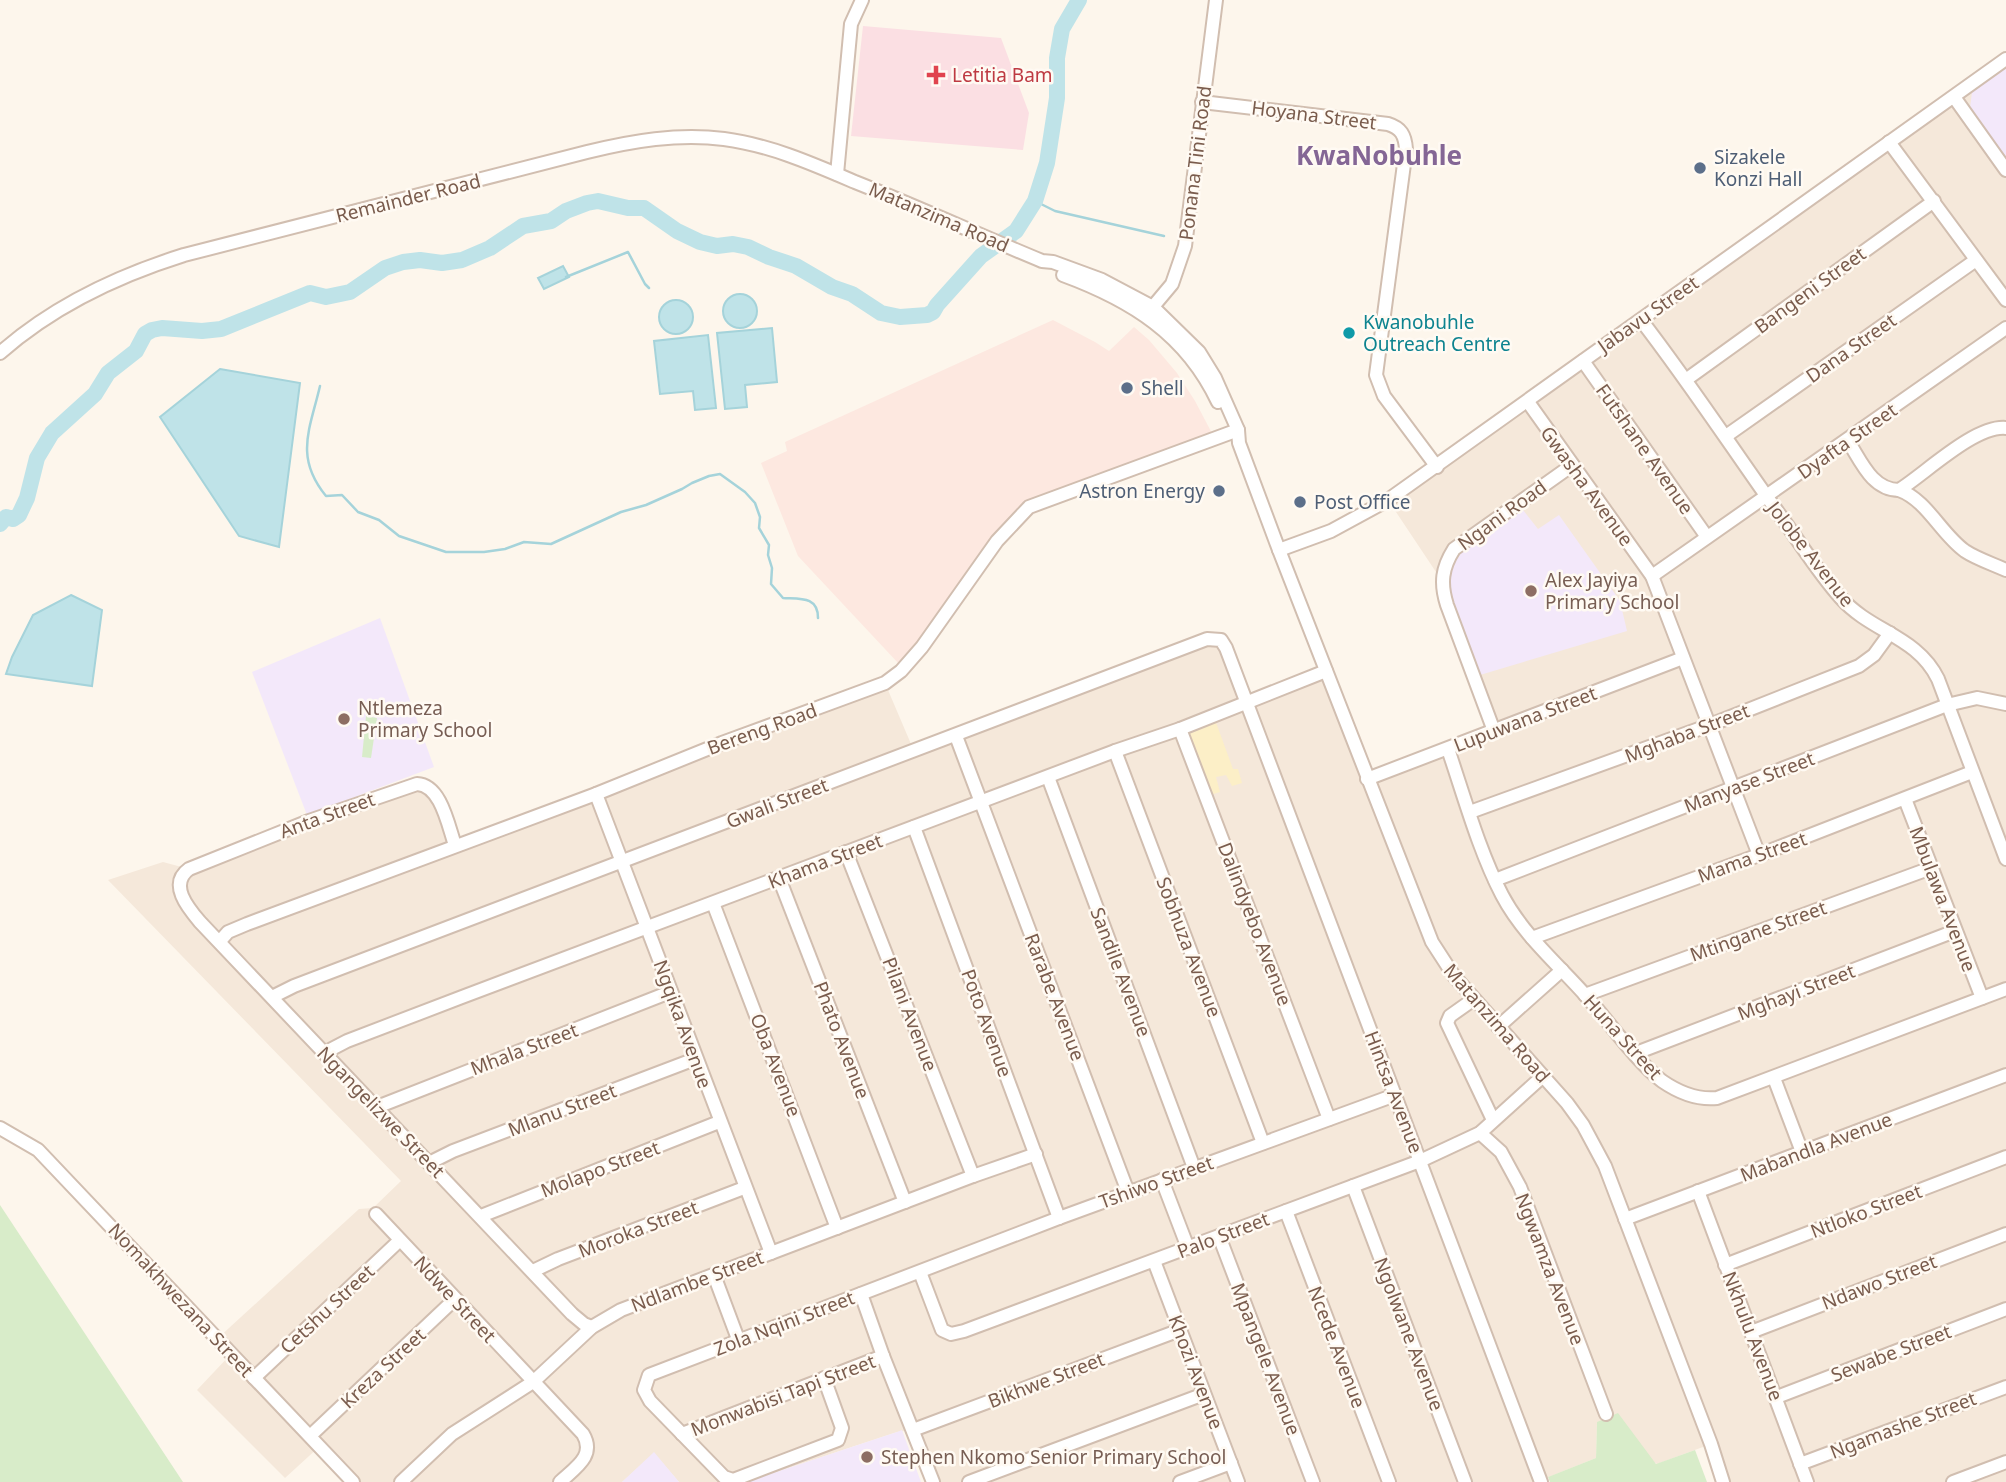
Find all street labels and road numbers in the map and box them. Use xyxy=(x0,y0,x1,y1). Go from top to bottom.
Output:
street label: Ponana Tini Road xyxy=(1173,84,1217,242)
street label: Hoyana Street xyxy=(1250,94,1378,136)
street label: Remainder Road xyxy=(333,167,483,229)
street label: Matanzima Road xyxy=(865,176,1013,258)
street label: Bangeni Street xyxy=(1749,241,1871,339)
street label: Jabavu Street xyxy=(1591,270,1704,360)
street label: Dana Street xyxy=(1801,307,1902,389)
street label: Futshane Avenue xyxy=(1590,378,1700,520)
street label: Dyafta Street xyxy=(1792,397,1902,485)
street label: Gwasha Avenue xyxy=(1535,421,1639,551)
street label: Ngani Road xyxy=(1452,474,1552,556)
street label: Jolobe Avenue xyxy=(1760,494,1860,612)
street label: Lupuwana Street xyxy=(1450,680,1600,758)
street label: Bereng Road xyxy=(703,697,821,761)
street label: Mghaba Street xyxy=(1621,697,1753,769)
street label: Manyase Street xyxy=(1680,745,1818,819)
street label: Gwali Street xyxy=(722,772,832,834)
street label: Anta Street xyxy=(276,786,378,844)
street label: Mbulawa Avenue xyxy=(1903,823,1983,975)
street label: Mama Street xyxy=(1694,825,1810,889)
street label: Khama Street xyxy=(764,827,886,895)
street label: Dalindyebo Avenue xyxy=(1212,839,1298,1009)
street label: Sobhuza Avenue xyxy=(1150,873,1228,1021)
street label: Mtingane Street xyxy=(1686,894,1830,968)
street label: Sandile Avenue xyxy=(1084,904,1158,1040)
street label: Rarabe Avenue xyxy=(1019,929,1091,1065)
street label: Pilani Avenue xyxy=(876,953,944,1075)
street label: Ngqika Avenue xyxy=(648,956,718,1092)
street label: Matanzima Road xyxy=(1438,958,1556,1088)
street label: Mghayi Street xyxy=(1734,958,1859,1026)
street label: Poto Avenue xyxy=(955,965,1019,1081)
street label: Phato Avenue xyxy=(808,978,876,1102)
street label: Huna Street xyxy=(1578,989,1668,1085)
street label: Oba Avenue xyxy=(744,1010,808,1120)
street label: Mhala Street xyxy=(467,1017,582,1081)
street label: Hintsa Avenue xyxy=(1359,1027,1429,1157)
street label: Ngangelizwe Street xyxy=(311,1041,451,1183)
street label: Mlanu Street xyxy=(504,1077,620,1143)
street label: Mabandla Avenue xyxy=(1736,1106,1896,1188)
street label: Molapo Street xyxy=(537,1134,663,1204)
street label: Tshiwo Street xyxy=(1095,1149,1217,1215)
street label: Ntloko Street xyxy=(1807,1178,1926,1244)
street label: Ngwamza Avenue xyxy=(1509,1189,1591,1349)
street label: Moroka Street xyxy=(574,1194,702,1264)
street label: Palo Street xyxy=(1173,1206,1273,1264)
street label: Nomakhwezana Street xyxy=(103,1217,259,1383)
street label: Ndlambe Street xyxy=(627,1244,767,1318)
street label: Ndawo Street xyxy=(1818,1248,1940,1316)
street label: Ndwe Street xyxy=(408,1250,502,1348)
street label: Ngolwane Avenue xyxy=(1368,1254,1450,1414)
street label: Cetshu Street xyxy=(274,1258,380,1359)
street label: Nkhulu Avenue xyxy=(1716,1268,1790,1404)
street label: Mpangele Avenue xyxy=(1225,1279,1307,1439)
street label: Ncede Avenue xyxy=(1302,1282,1372,1412)
street label: Zola Nqini Street xyxy=(710,1284,858,1362)
street label: Khozi Avenue xyxy=(1162,1311,1230,1433)
street label: Sewabe Street xyxy=(1827,1318,1955,1388)
street label: Kreza Street xyxy=(335,1322,431,1414)
street label: Bikhwe Street xyxy=(984,1346,1108,1414)
street label: Monwabisi Tapi Street xyxy=(687,1348,879,1442)
street label: Ngamashe Street xyxy=(1826,1385,1980,1465)

